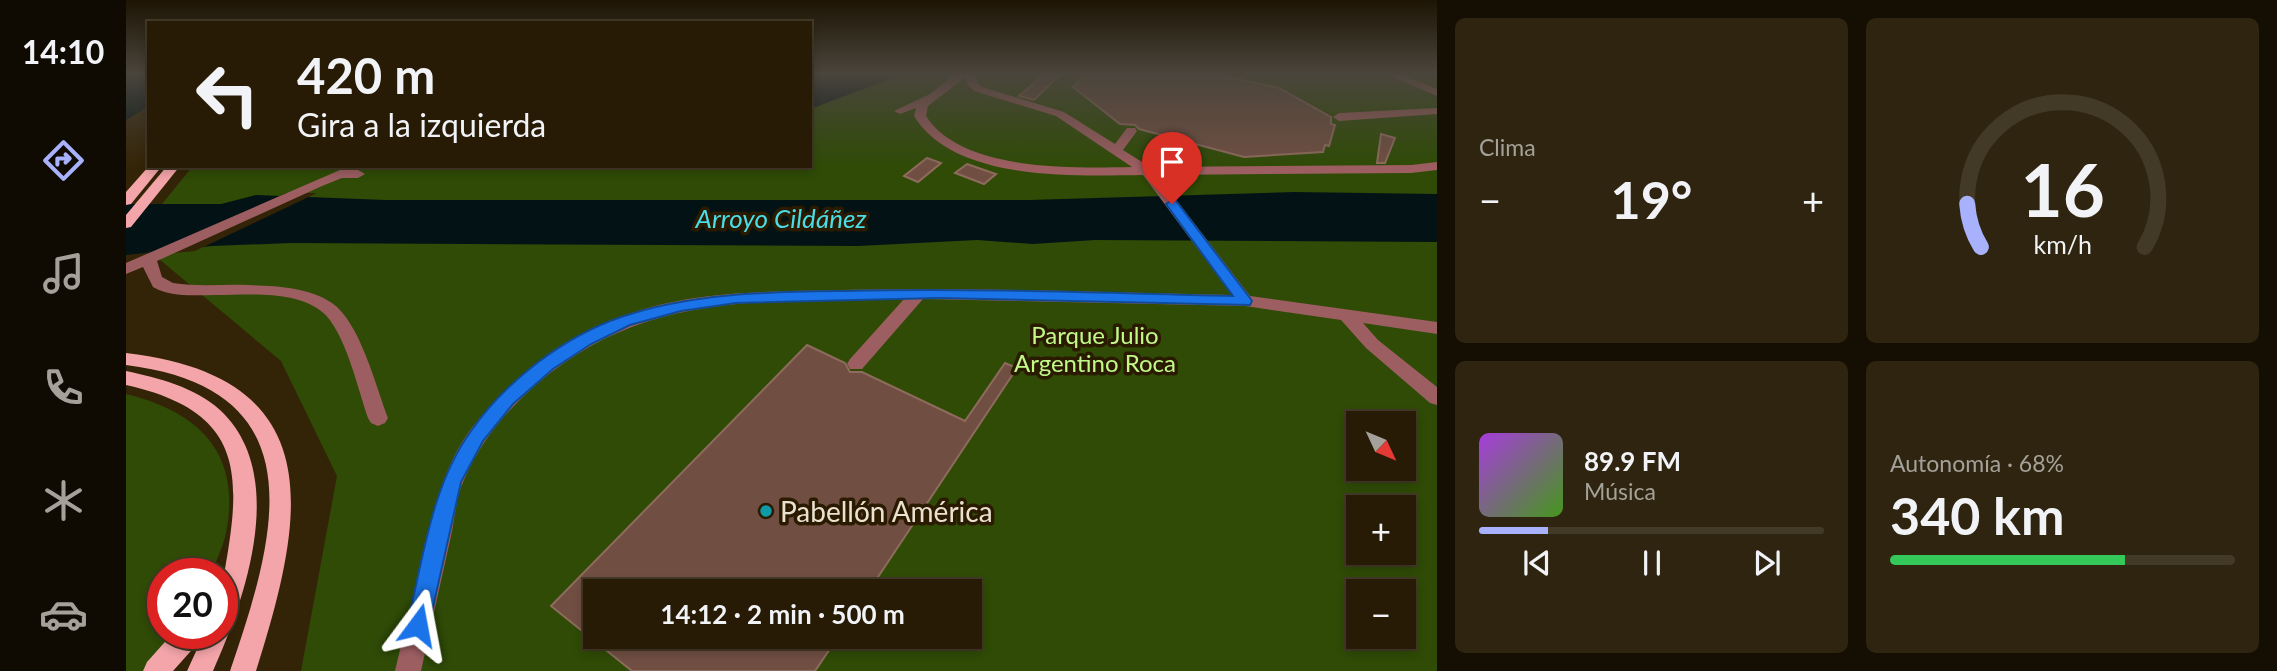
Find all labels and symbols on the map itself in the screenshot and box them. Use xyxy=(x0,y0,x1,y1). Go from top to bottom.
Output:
pin xyxy=(1142,132,1202,204)
water label: Arroyo Cildáñez xyxy=(695,202,866,234)
park label: Parque Julio Argentino Roca xyxy=(1014,320,1176,377)
north arrow xyxy=(1346,411,1416,481)
place label: Pabellón América xyxy=(780,494,993,528)
marker: Pabellón América xyxy=(758,503,774,519)
speed limit sign: 20 xyxy=(147,558,238,649)
position arrow xyxy=(381,588,455,662)

